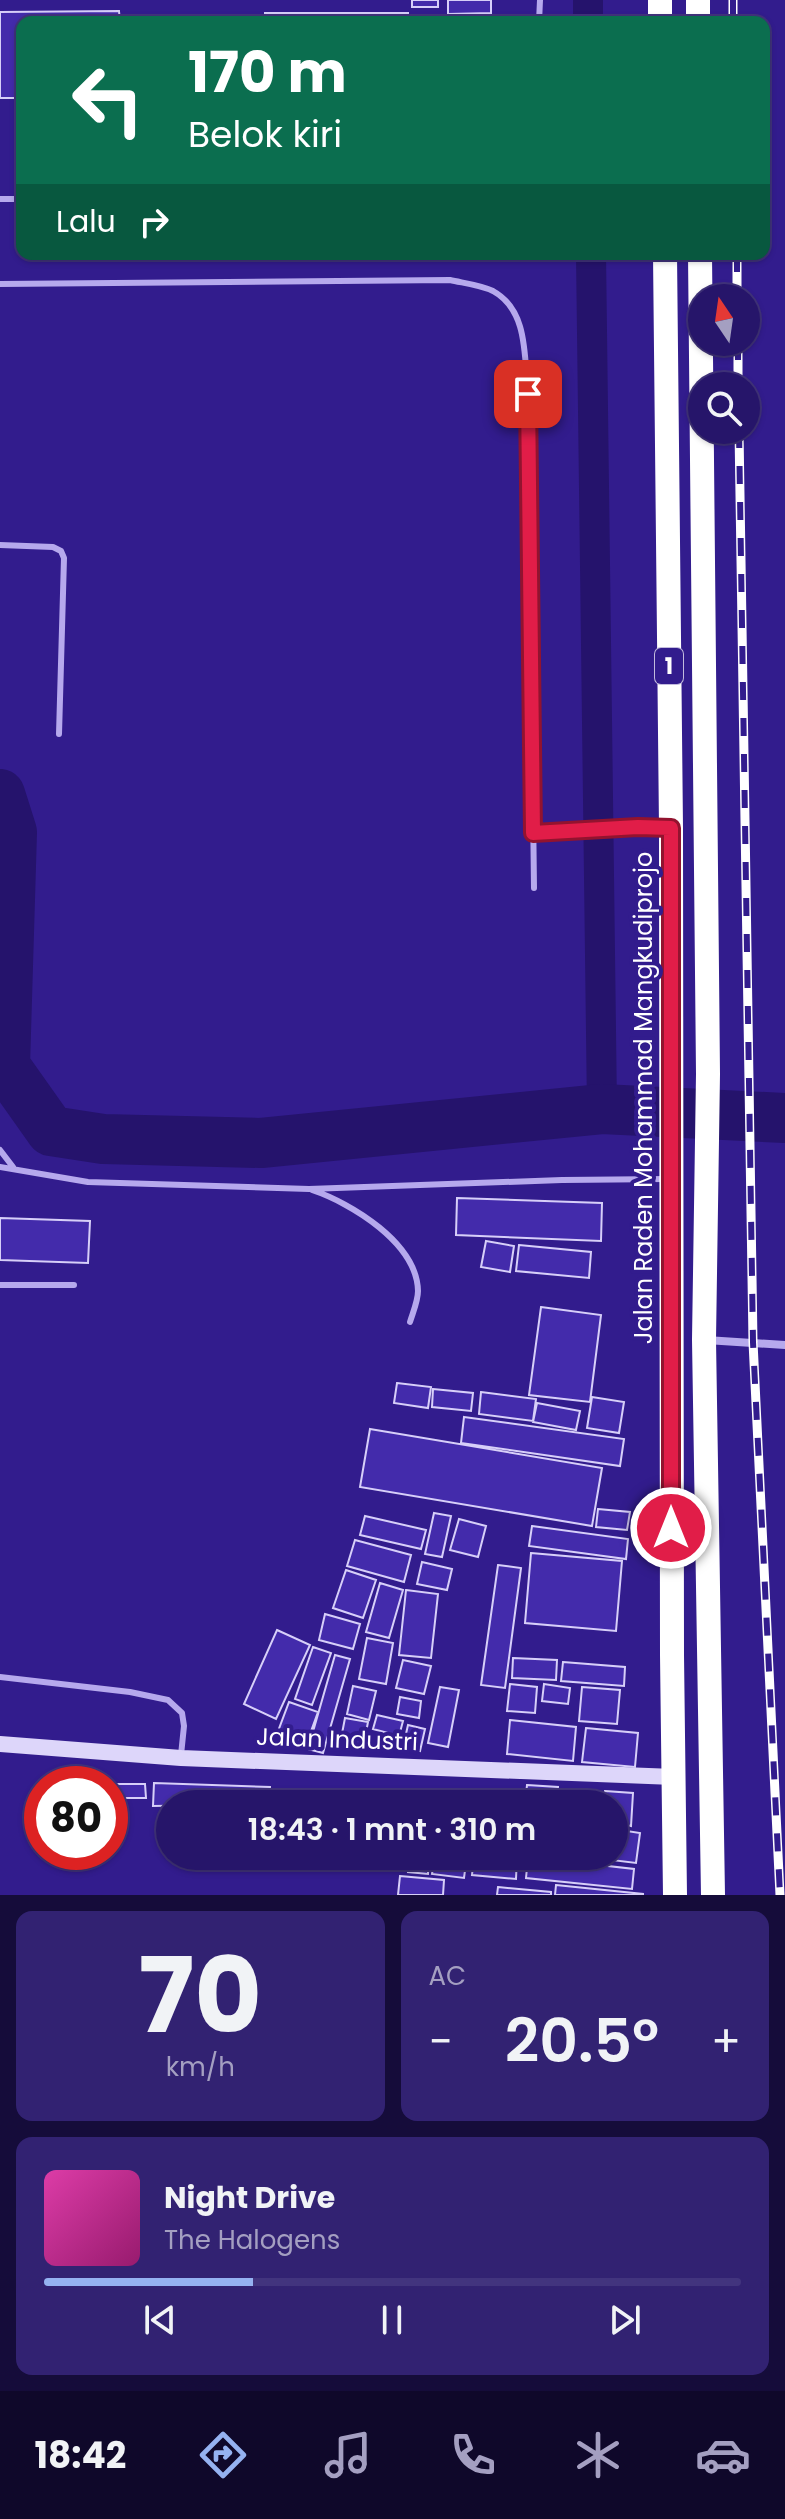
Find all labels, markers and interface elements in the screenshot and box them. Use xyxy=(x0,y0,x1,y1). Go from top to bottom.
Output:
text: 170 m xyxy=(188,33,347,112)
icon: left xyxy=(56,48,160,152)
text: Belok kiri xyxy=(188,109,342,160)
text: Lalu xyxy=(56,200,116,243)
icon: right xyxy=(132,200,176,244)
north arrow xyxy=(688,284,760,356)
map controls xyxy=(688,284,760,444)
pin xyxy=(494,360,562,428)
icon: arrive xyxy=(506,372,550,416)
button: search xyxy=(688,372,760,444)
road number: 1 xyxy=(655,648,683,684)
street label: Jalan Raden Mohammad Mangkudiprojo xyxy=(627,852,660,1344)
position arrow xyxy=(629,1486,713,1570)
street label: Jalan Industri xyxy=(256,1720,418,1758)
speed limit sign: 80 xyxy=(24,1766,128,1870)
text: 18:43 · 1 mnt · 310 m xyxy=(248,1808,536,1851)
text: 70 xyxy=(139,1923,262,2068)
text: AC xyxy=(429,1958,466,1994)
text: 20.5° xyxy=(505,1999,659,2083)
text: − xyxy=(429,2011,453,2072)
text: + xyxy=(711,2011,741,2072)
text: km/h xyxy=(166,2049,235,2085)
text: Night Drive xyxy=(164,2176,335,2219)
text: The Halogens xyxy=(164,2222,340,2258)
icon: previous xyxy=(138,2298,182,2342)
icon: pause xyxy=(370,2298,414,2342)
icon: next xyxy=(603,2298,647,2342)
icon: directions xyxy=(195,2427,251,2483)
icon: music xyxy=(320,2427,376,2483)
icon: phone xyxy=(445,2427,501,2483)
icon: climate xyxy=(570,2427,626,2483)
icon: car xyxy=(695,2427,751,2483)
text: 18:42 xyxy=(34,2430,126,2481)

